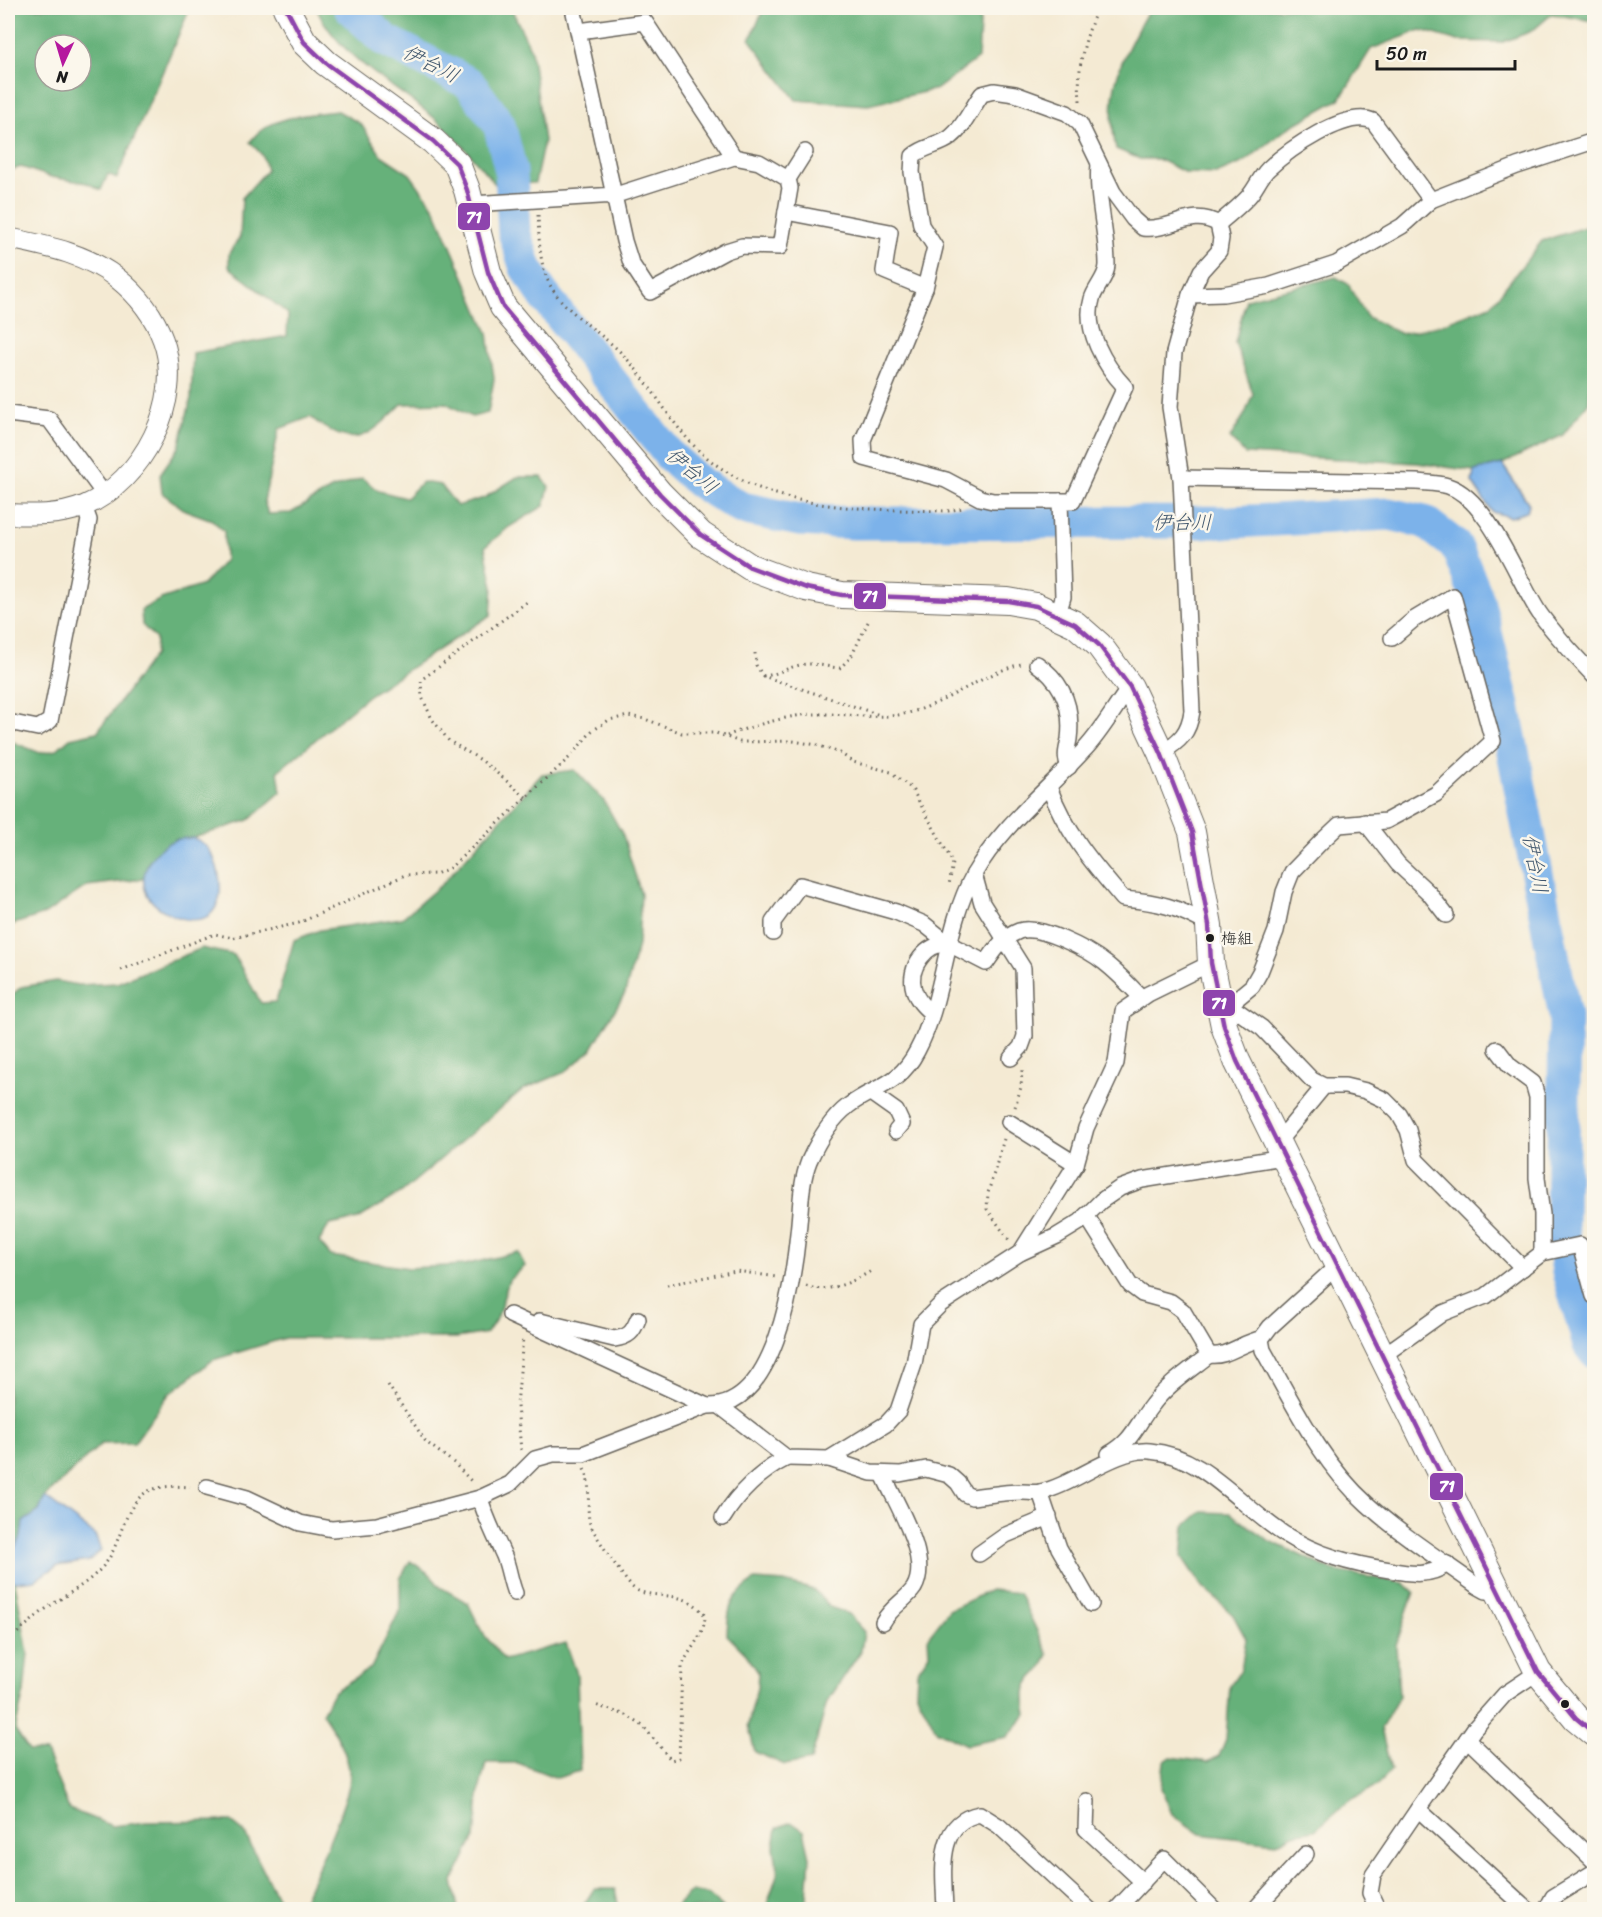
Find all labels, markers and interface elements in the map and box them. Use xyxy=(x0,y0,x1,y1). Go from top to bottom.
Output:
north arrow xyxy=(33,33,93,93)
scale bar xyxy=(1377,33,1515,71)
water label: 伊台川 xyxy=(396,35,466,93)
text: 50 m xyxy=(1386,38,1427,70)
text: N xyxy=(55,63,70,92)
line badge: 71 xyxy=(457,202,491,231)
text: 71 xyxy=(466,203,482,232)
water label: 伊台川 xyxy=(658,438,726,504)
water label: 伊台川 xyxy=(1152,505,1212,540)
line badge: 71 xyxy=(853,582,887,610)
text: 71 xyxy=(862,582,878,611)
water label: 伊台川 xyxy=(1512,831,1558,897)
place label: 梅組 xyxy=(1221,924,1253,953)
marker: 梅組 xyxy=(1204,932,1216,944)
line badge: 71 xyxy=(1202,989,1236,1017)
text: 71 xyxy=(1211,989,1227,1018)
line badge: 71 xyxy=(1429,1472,1464,1501)
text: 71 xyxy=(1439,1472,1455,1501)
unlabelled marker xyxy=(1559,1698,1571,1710)

